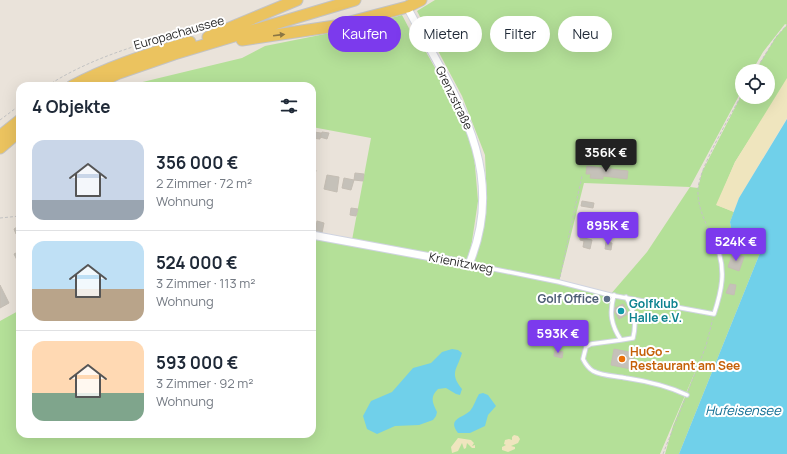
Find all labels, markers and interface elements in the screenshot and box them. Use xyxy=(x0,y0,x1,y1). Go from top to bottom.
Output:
street label: Europachaussee xyxy=(132,11,226,54)
chip: Kaufen xyxy=(328,16,401,52)
chip: Mieten xyxy=(409,16,482,52)
chip: Filter xyxy=(490,16,550,52)
chip: Neu xyxy=(558,16,612,52)
one-way arrow xyxy=(272,32,285,38)
street label: Grenzstraße xyxy=(432,63,477,133)
map controls xyxy=(735,64,775,104)
button: locate xyxy=(735,64,775,104)
text: 4 Objekte xyxy=(32,95,110,118)
icon: filters xyxy=(278,95,300,117)
pin: 356K € xyxy=(573,139,639,173)
text: 356K € xyxy=(585,143,627,161)
text: 356 000 € xyxy=(156,151,238,174)
icon: home xyxy=(64,156,112,204)
text: 2 Zimmer · 72 m² xyxy=(156,174,252,192)
text: Wohnung xyxy=(156,192,214,210)
pin: 895K € xyxy=(575,212,641,246)
text: 895K € xyxy=(586,216,630,234)
pin: 524K € xyxy=(703,228,769,262)
text: 524K € xyxy=(715,232,757,250)
street label: Krienitzweg xyxy=(427,248,495,277)
text: 524 000 € xyxy=(156,251,238,274)
icon: home xyxy=(64,257,112,305)
text: 3 Zimmer · 113 m² xyxy=(156,274,255,292)
place label: Golf Office xyxy=(537,290,599,307)
text: Wohnung xyxy=(156,292,214,310)
marker: Golf Office xyxy=(602,294,612,304)
place label: Golfklub Halle e.V. xyxy=(629,295,682,326)
marker: Golfklub Halle e.V. xyxy=(616,306,626,316)
pin: 593K € xyxy=(525,320,591,354)
text: 593K € xyxy=(537,324,579,342)
place label: HuGo - Restaurant am See xyxy=(630,343,740,374)
text: 593 000 € xyxy=(156,351,238,374)
marker: HuGo - Restaurant am See xyxy=(617,354,627,364)
icon: home xyxy=(64,357,112,405)
text: 3 Zimmer · 92 m² xyxy=(156,374,254,392)
text: Wohnung xyxy=(156,392,214,410)
water label: Hufeisensee xyxy=(705,401,782,419)

